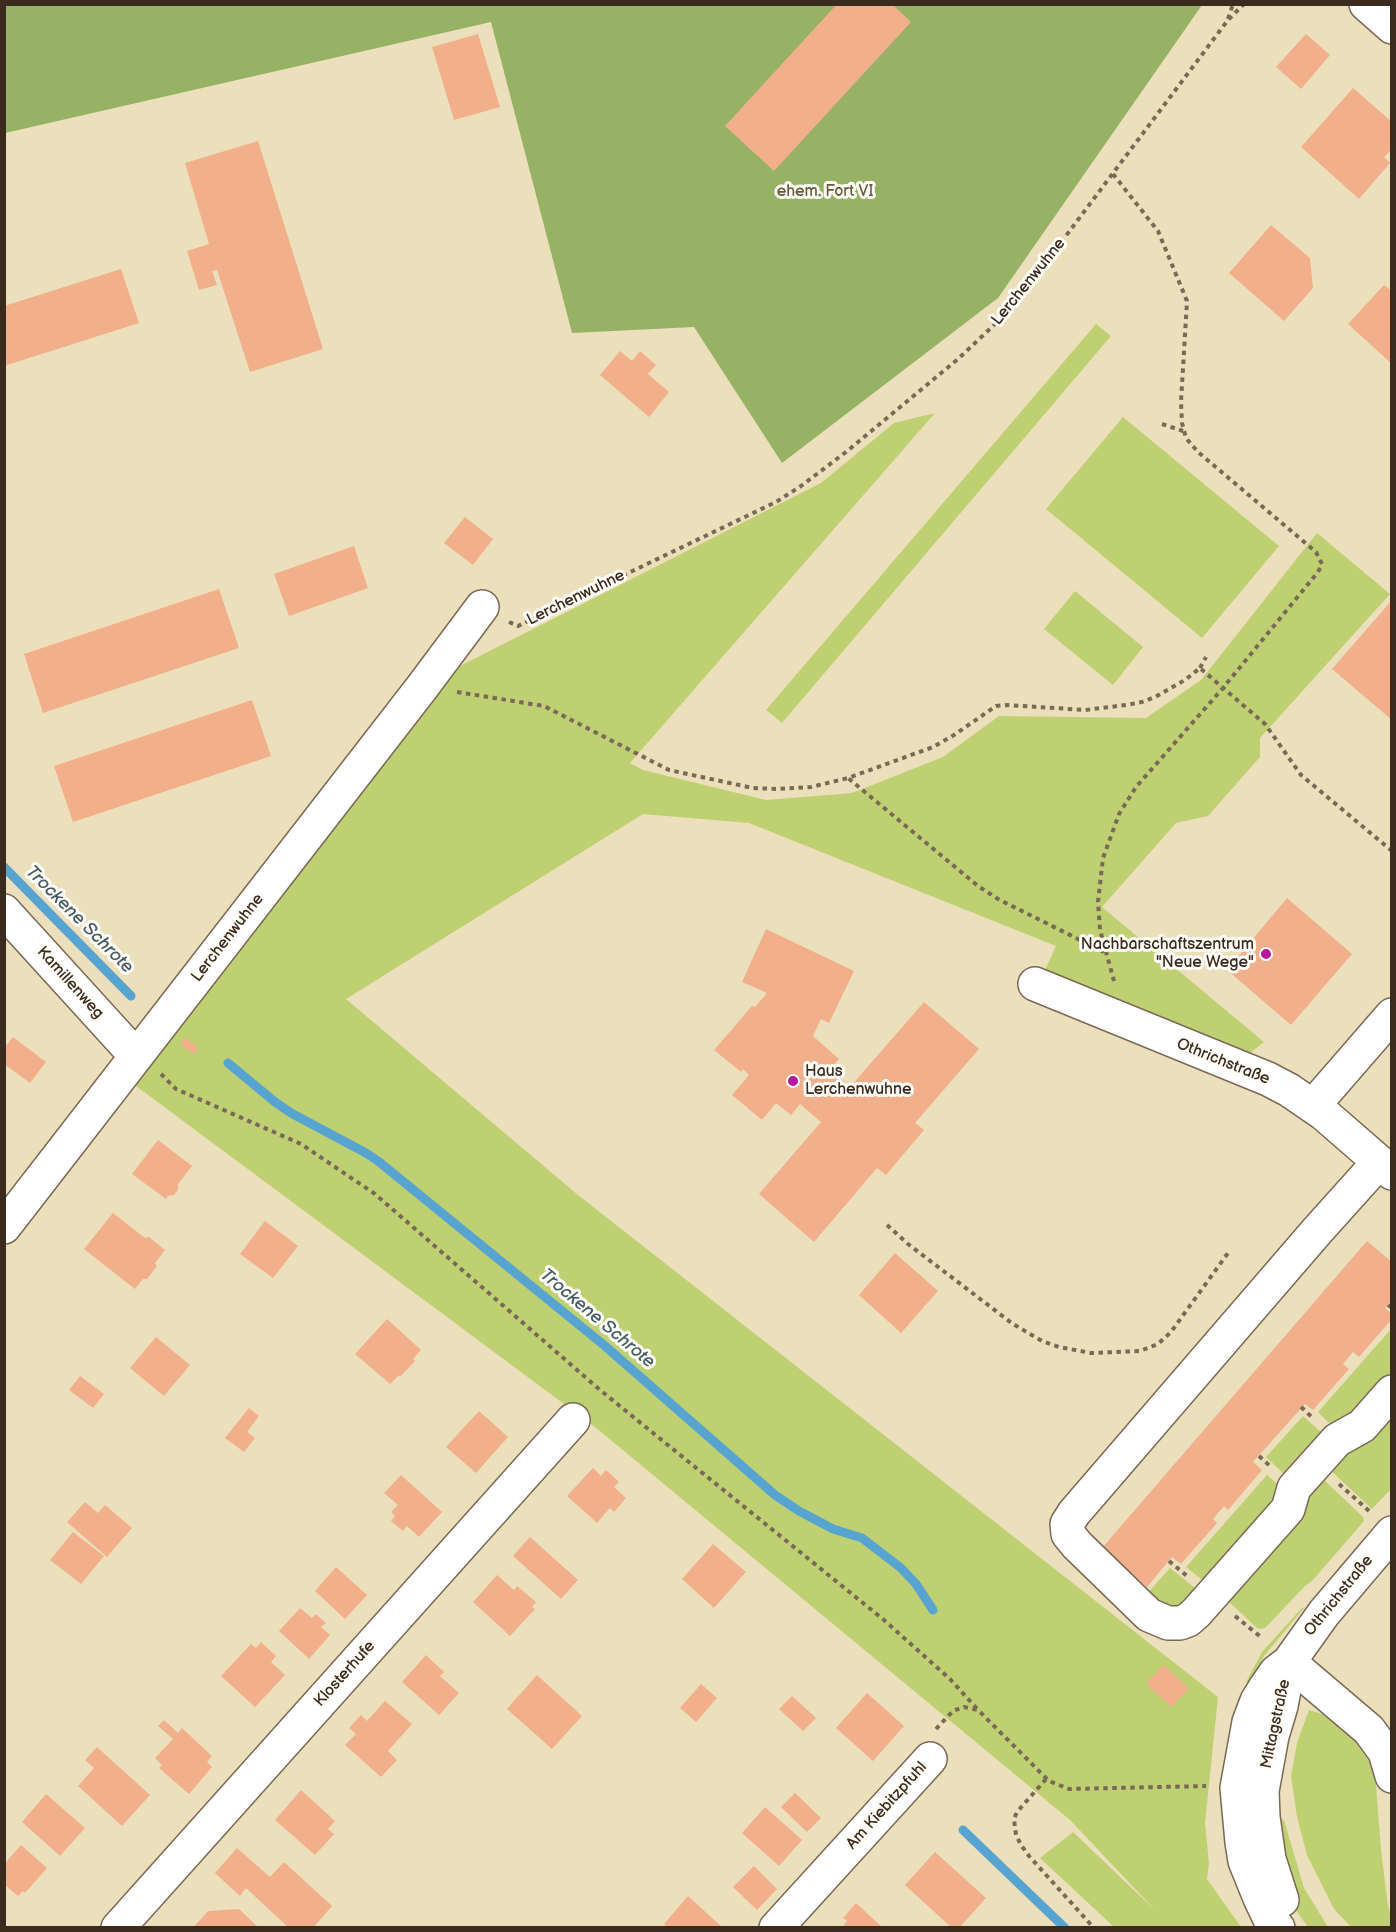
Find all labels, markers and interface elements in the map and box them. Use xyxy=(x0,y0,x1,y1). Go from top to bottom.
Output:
park label: ehem. Fort VI xyxy=(777,182,873,202)
street label: Lerchenwuhne xyxy=(988,235,1070,329)
street label: Lerchenwuhne xyxy=(524,566,628,630)
water label: Trockene Schrote xyxy=(21,862,137,978)
street label: Lerchenwuhne xyxy=(188,890,268,986)
place label: Nachbarschaftszentrum "Neue Wege" xyxy=(1081,935,1254,973)
street label: Kamillenweg xyxy=(32,943,108,1023)
marker: Nachbarschaftszentrum "Neue Wege" xyxy=(1259,947,1273,961)
street label: Othrichstraße xyxy=(1174,1035,1272,1089)
place label: Haus Lerchenwuhne xyxy=(805,1062,911,1100)
marker: Haus Lerchenwuhne xyxy=(786,1074,800,1088)
water label: Trockene Schrote xyxy=(535,1265,659,1373)
street label: Othrichstraße xyxy=(1301,1552,1377,1640)
street label: Klosterhufe xyxy=(310,1637,380,1711)
street label: Mittagstraße xyxy=(1257,1678,1295,1770)
street label: Am Kiebitzpfuhl xyxy=(843,1758,931,1854)

